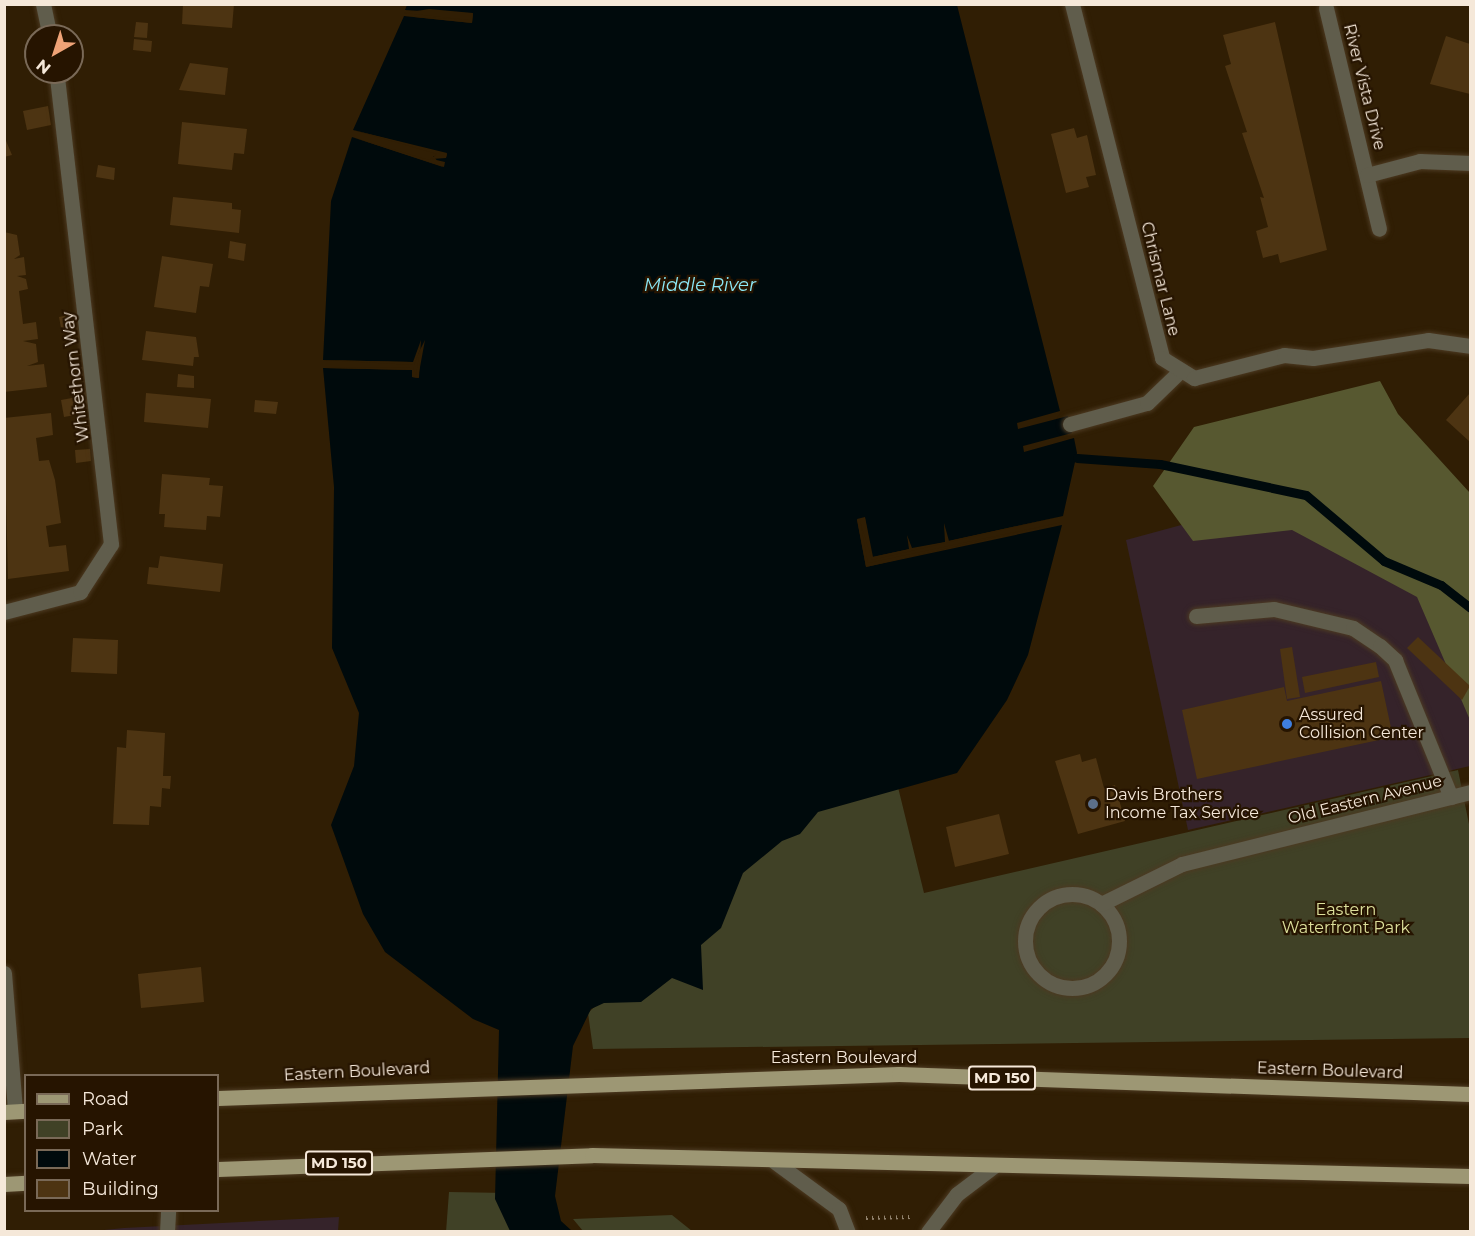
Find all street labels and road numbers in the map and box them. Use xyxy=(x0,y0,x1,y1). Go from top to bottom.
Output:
street label: River Vista Drive xyxy=(1339,22,1389,152)
street label: Chrismar Lane xyxy=(1137,220,1183,338)
street label: Whitethorn Way xyxy=(58,310,94,444)
street label: Old Eastern Avenue xyxy=(1286,772,1444,828)
street label: Eastern Boulevard xyxy=(771,1048,917,1068)
street label: Eastern Boulevard xyxy=(283,1059,431,1085)
street label: Eastern Boulevard xyxy=(1256,1059,1404,1083)
road number: MD 150 xyxy=(968,1066,1036,1090)
road number: MD 150 xyxy=(304,1151,374,1175)

